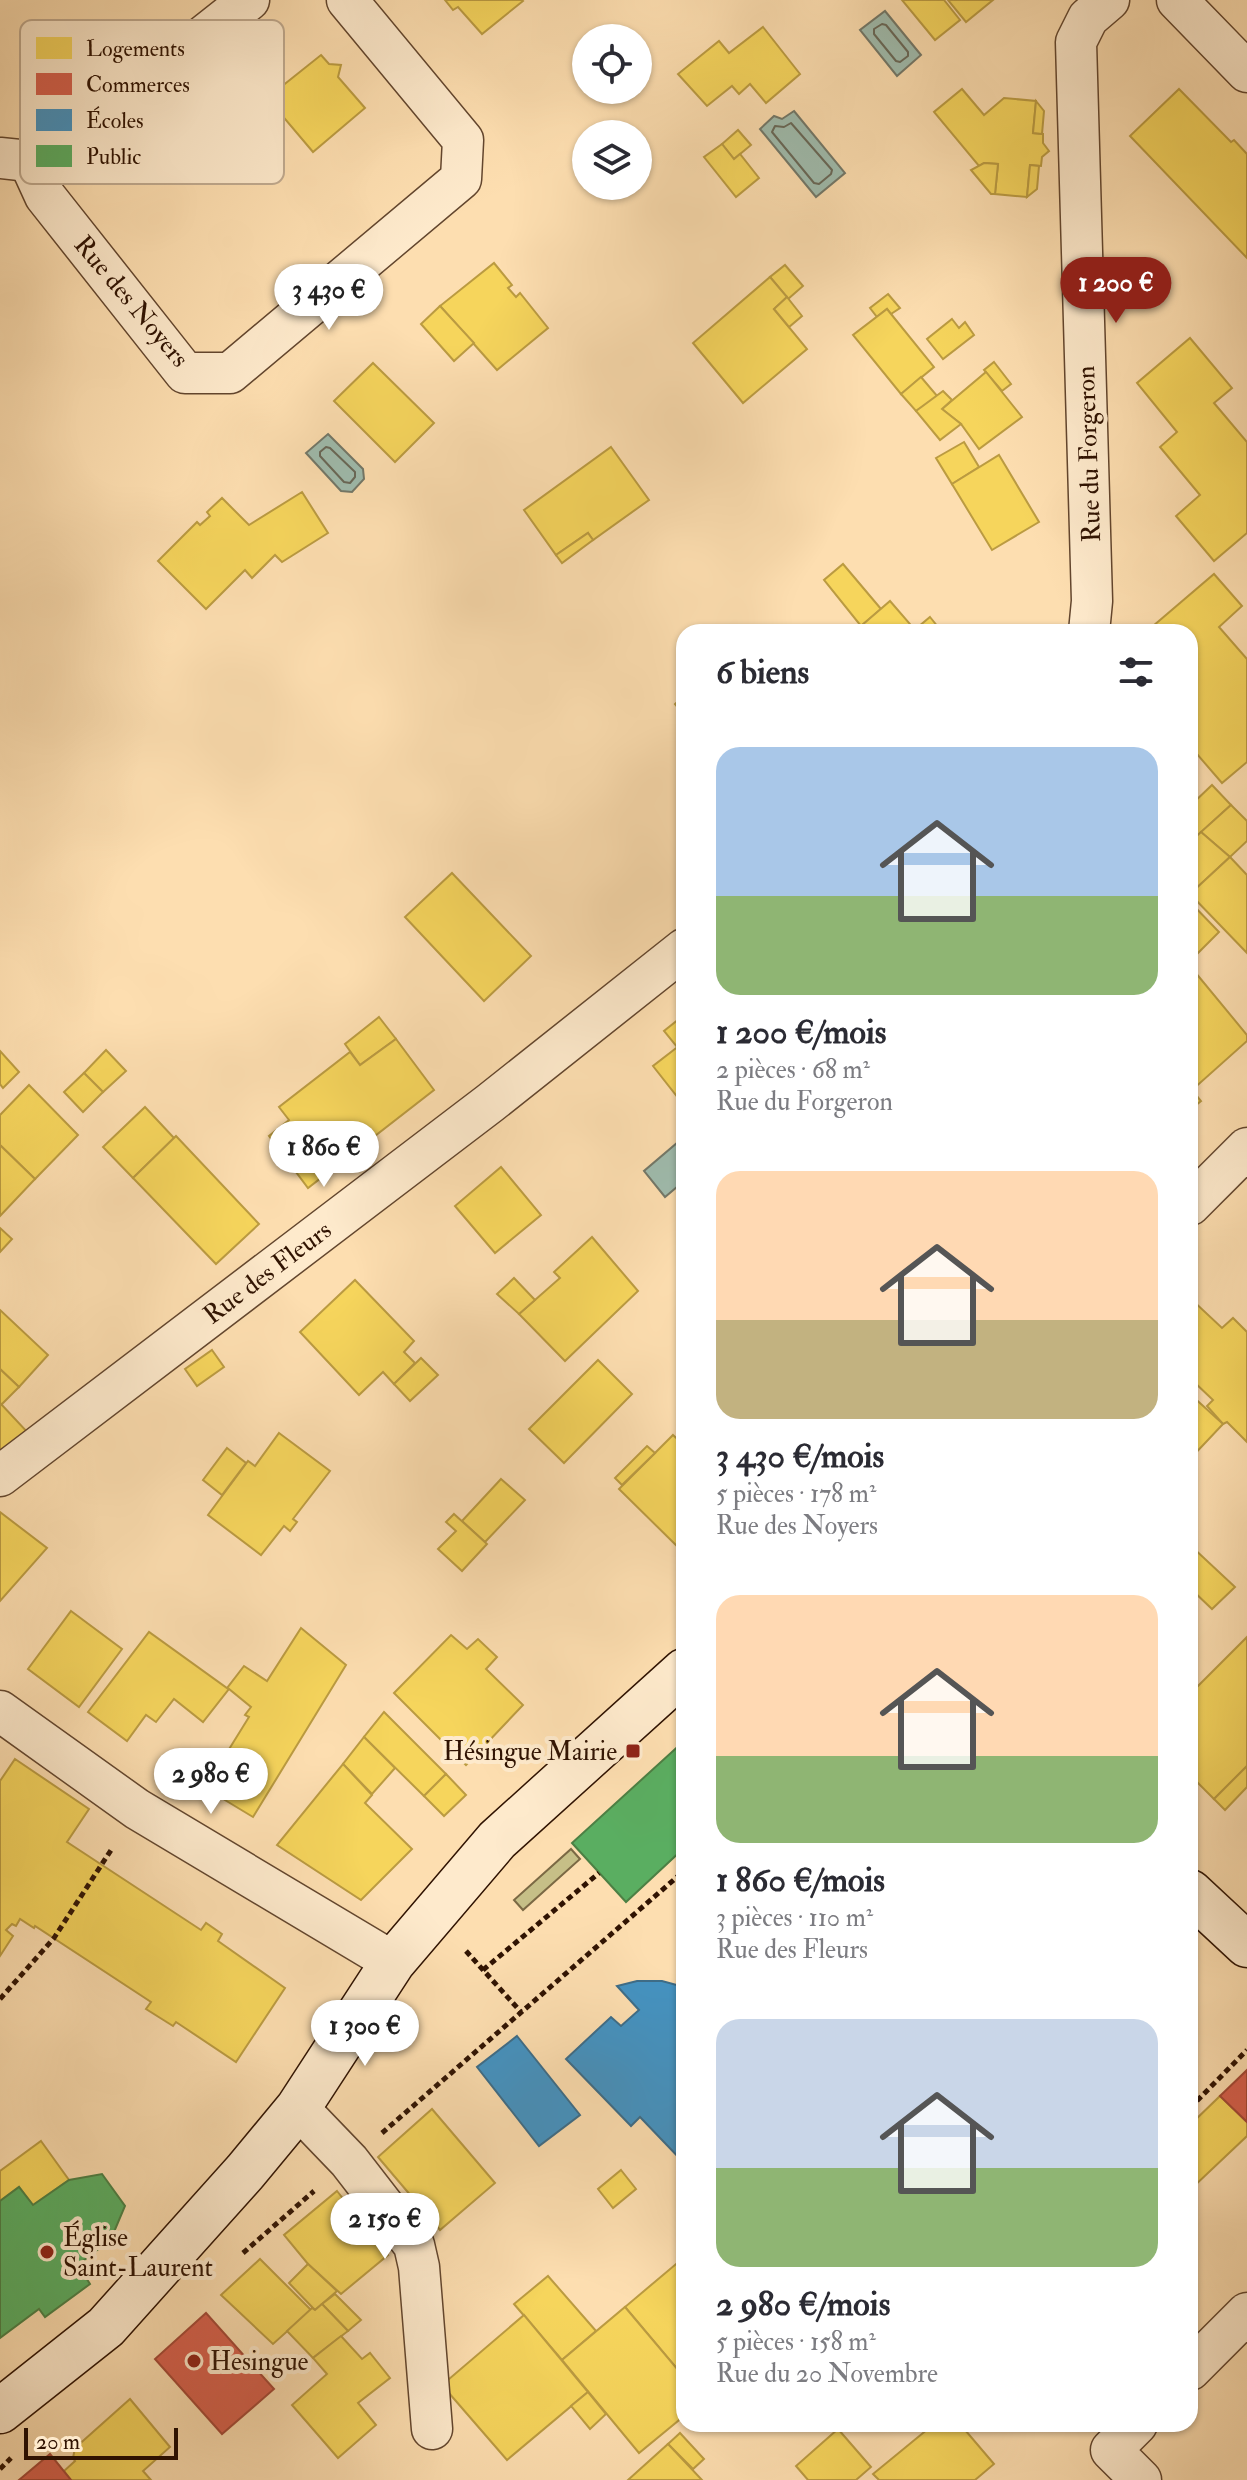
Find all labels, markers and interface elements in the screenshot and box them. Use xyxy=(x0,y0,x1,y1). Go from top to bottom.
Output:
legend xyxy=(20,20,284,184)
map controls xyxy=(572,24,652,200)
button: locate xyxy=(572,24,652,104)
text: Logements xyxy=(86,35,185,63)
text: Commerces xyxy=(86,71,190,99)
text: Écoles xyxy=(86,106,143,135)
button: layers xyxy=(572,120,652,200)
text: Public xyxy=(86,143,141,171)
street label: Rue des Noyers xyxy=(67,229,196,374)
pin: 1 200 € xyxy=(1042,257,1190,325)
pin: 3 430 € xyxy=(255,264,403,332)
text: 1 200 € xyxy=(1078,267,1154,299)
text: 3 430 € xyxy=(292,274,366,306)
street label: Rue du Forgeron xyxy=(1070,365,1108,543)
icon: filters xyxy=(1114,650,1158,694)
text: 6 biens xyxy=(716,651,809,694)
icon: home xyxy=(865,799,1009,943)
text: 1 200 €/mois xyxy=(716,1011,887,1054)
text: 2 pièces · 68 m² xyxy=(716,1054,870,1086)
text: Rue du Forgeron xyxy=(716,1086,893,1118)
pin: 1 860 € xyxy=(250,1121,398,1189)
text: 1 860 € xyxy=(287,1131,361,1163)
street label: Rue des Fleurs xyxy=(197,1214,338,1331)
icon: home xyxy=(865,1223,1009,1367)
text: 3 430 €/mois xyxy=(716,1435,884,1478)
text: 5 pièces · 178 m² xyxy=(716,1478,876,1510)
text: Rue des Noyers xyxy=(716,1510,878,1542)
icon: home xyxy=(865,1647,1009,1791)
place label: Hésingue Mairie xyxy=(443,1736,617,1768)
marker: Hésingue Mairie xyxy=(624,1742,642,1760)
pin: 2 980 € xyxy=(137,1748,285,1816)
text: 2 980 € xyxy=(172,1758,250,1790)
text: 1 860 €/mois xyxy=(716,1859,885,1902)
text: 3 pièces · 110 m² xyxy=(716,1902,873,1934)
text: Rue des Fleurs xyxy=(716,1934,868,1966)
pin: 1 300 € xyxy=(291,2000,439,2068)
text: 1 300 € xyxy=(329,2010,401,2042)
icon: home xyxy=(865,2071,1009,2215)
pin: 2 150 € xyxy=(311,2193,459,2261)
text: 2 150 € xyxy=(348,2203,422,2235)
place label: Église Saint-Laurent xyxy=(63,2220,213,2284)
marker: Église Saint-Laurent xyxy=(38,2243,56,2261)
text: 2 980 €/mois xyxy=(716,2283,890,2326)
text: 5 pièces · 158 m² xyxy=(716,2326,876,2358)
place label: Hesingue xyxy=(210,2346,309,2378)
marker: Hesingue xyxy=(185,2352,203,2370)
text: Rue du 20 Novembre xyxy=(716,2358,938,2390)
scale bar xyxy=(24,2424,178,2460)
text: 20 m xyxy=(36,2428,80,2456)

